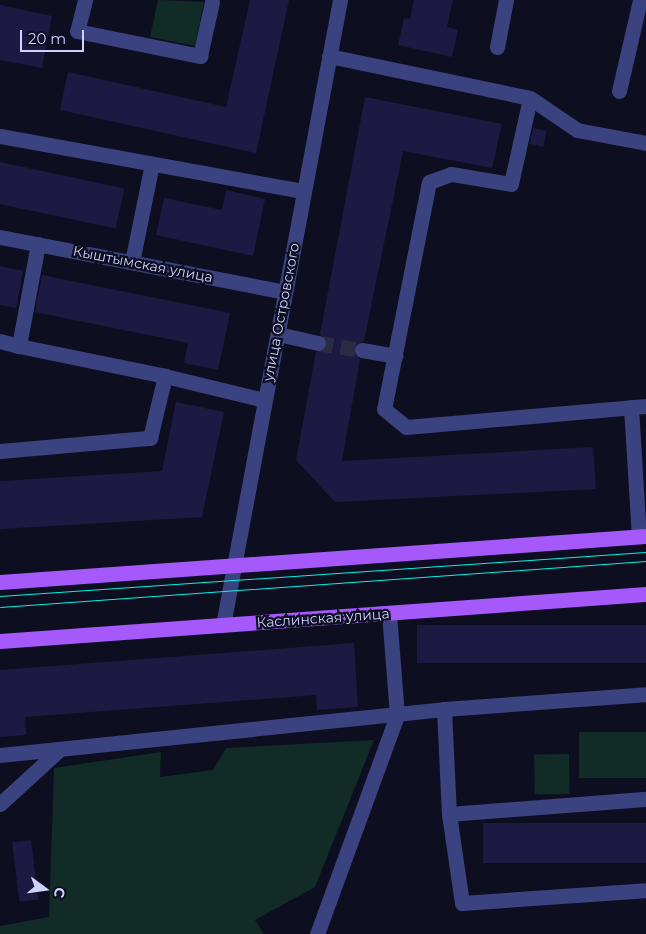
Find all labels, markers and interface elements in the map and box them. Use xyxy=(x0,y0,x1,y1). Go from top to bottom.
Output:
scale bar xyxy=(22,20,86,52)
text: 20 m xyxy=(28,29,66,48)
street label: улица Островского xyxy=(259,241,303,383)
street label: Кыштымская улица xyxy=(72,242,214,286)
street label: Каслинская улица xyxy=(256,605,390,631)
north arrow xyxy=(20,864,70,914)
text: С xyxy=(50,886,70,900)

